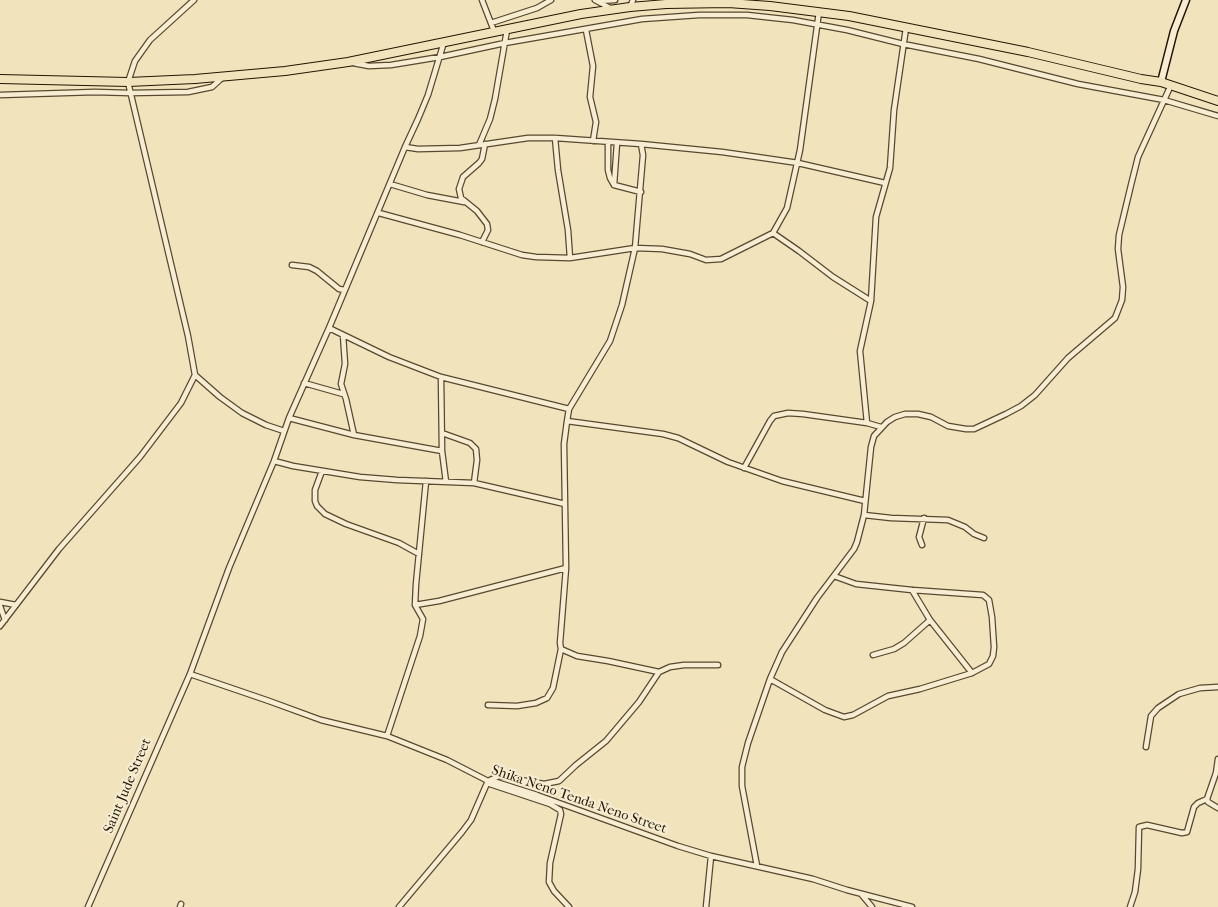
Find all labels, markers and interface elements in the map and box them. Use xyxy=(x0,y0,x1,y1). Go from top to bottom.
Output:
street label: Saint Jude Street xyxy=(100,736,156,836)
street label: Shika Neno Tenda Neno Street xyxy=(489,762,669,838)

